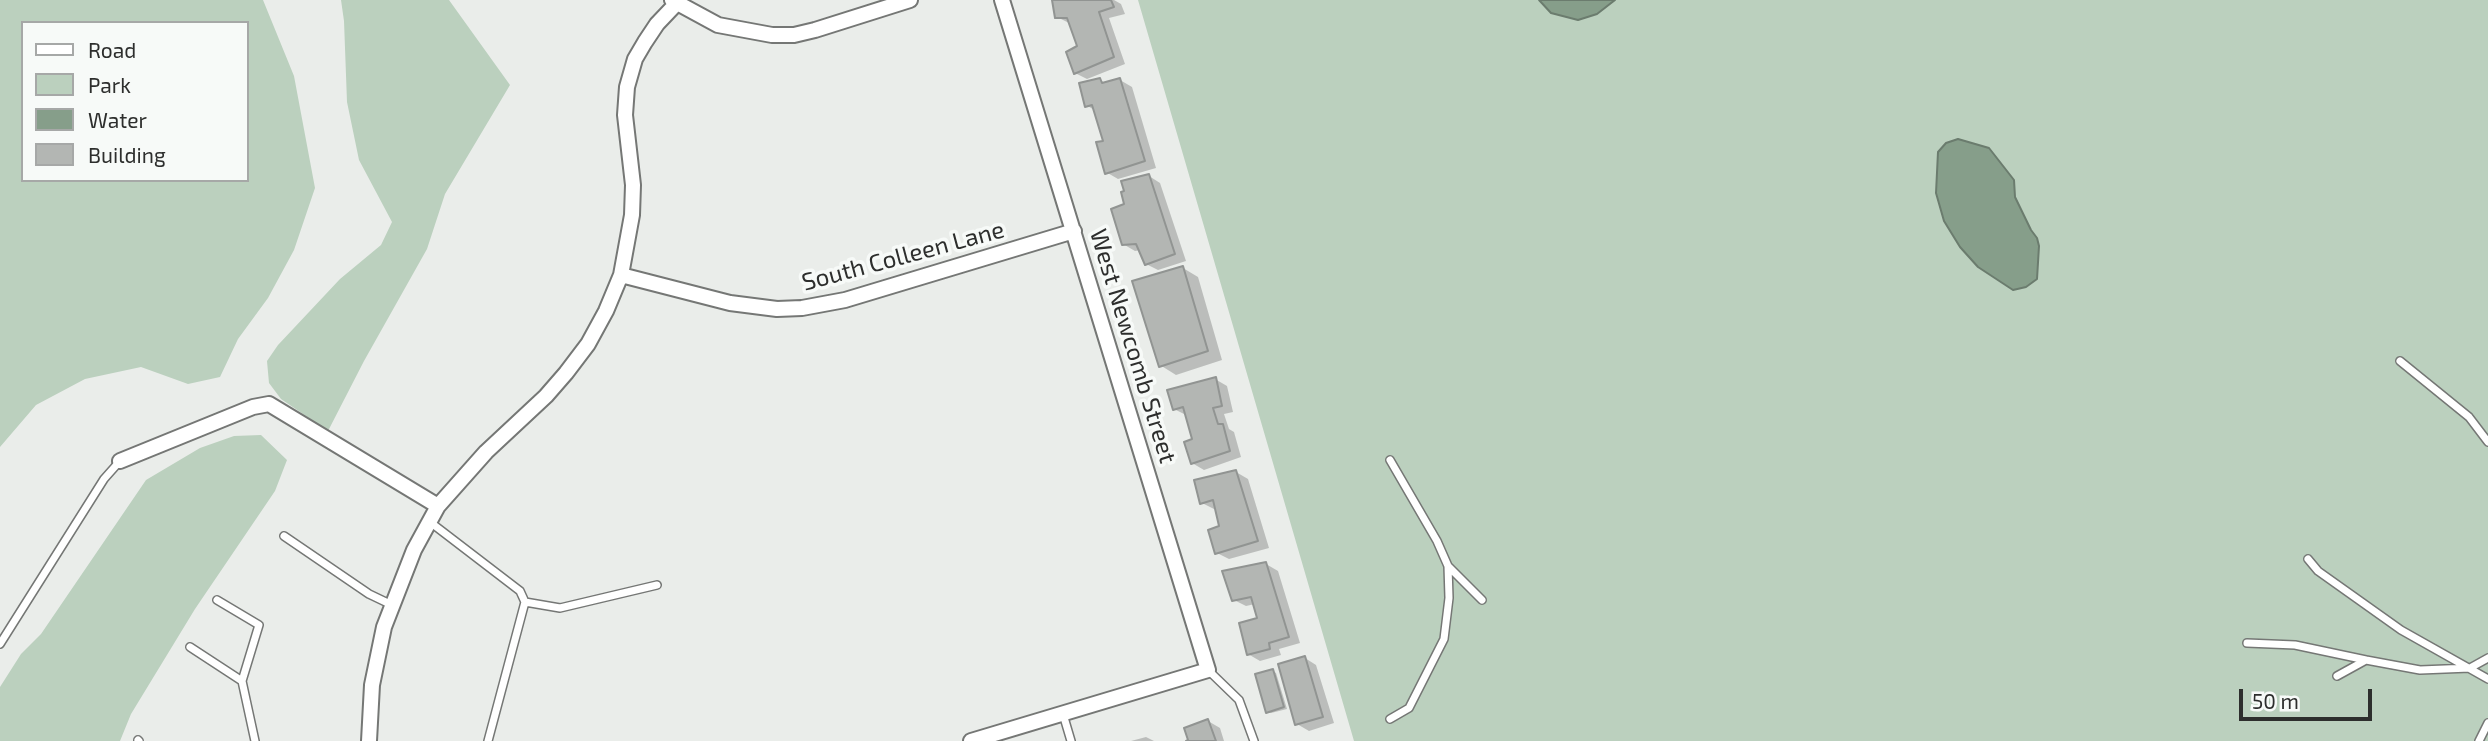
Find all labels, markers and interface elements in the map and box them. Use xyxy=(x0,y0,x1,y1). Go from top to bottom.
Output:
legend xyxy=(21,21,248,182)
text: Road xyxy=(88,37,136,62)
text: Park xyxy=(88,72,131,97)
text: Water xyxy=(88,107,147,132)
text: Building xyxy=(88,142,166,167)
street label: South Colleen Lane xyxy=(799,215,1007,297)
street label: West Newcomb Street xyxy=(1084,225,1182,467)
scale bar xyxy=(2243,674,2376,718)
text: 50 m xyxy=(2252,688,2299,713)

